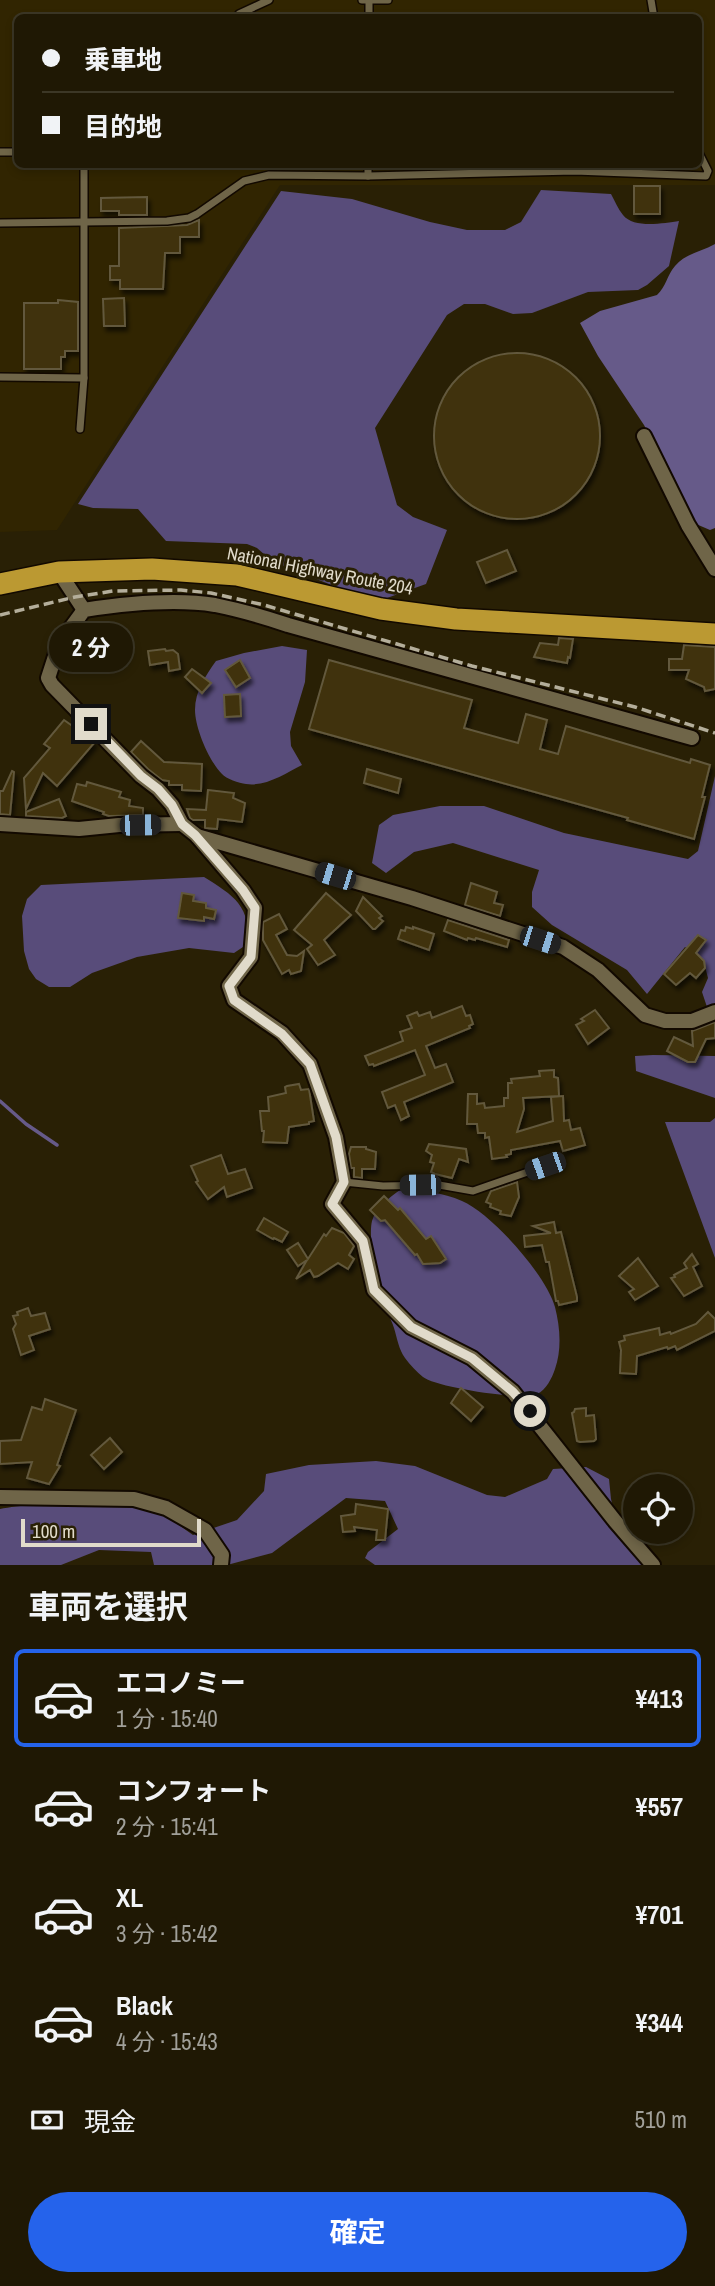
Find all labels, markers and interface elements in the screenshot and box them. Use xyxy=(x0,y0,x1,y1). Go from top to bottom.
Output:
text: 乗車地 xyxy=(84,42,162,77)
text: 目的地 xyxy=(84,109,162,144)
street label: National Highway Route 204 xyxy=(225,540,415,601)
callout: 2 分 xyxy=(49,622,133,672)
text: 2 分 xyxy=(72,632,110,663)
route end xyxy=(75,708,107,740)
car xyxy=(119,814,162,836)
car xyxy=(312,860,359,892)
car xyxy=(517,924,564,956)
car xyxy=(522,1149,569,1183)
car xyxy=(399,1174,442,1196)
route start xyxy=(514,1395,546,1427)
map controls xyxy=(623,1474,693,1544)
button: locate xyxy=(623,1474,693,1544)
scale bar xyxy=(21,1516,201,1548)
text: 100 m xyxy=(32,1518,75,1544)
text: 車両を選択 xyxy=(28,1585,188,1628)
text: エコノミー xyxy=(116,1665,246,1700)
icon: car xyxy=(32,1667,95,1730)
text: ¥413 xyxy=(636,1681,683,1716)
text: 1 分 · 15:40 xyxy=(116,1703,218,1734)
text: コンフォート xyxy=(116,1773,271,1808)
icon: car xyxy=(32,1775,95,1838)
text: ¥557 xyxy=(636,1789,683,1824)
text: 2 分 · 15:41 xyxy=(116,1811,218,1842)
text: XL xyxy=(116,1880,143,1915)
icon: car xyxy=(32,1883,95,1946)
text: ¥701 xyxy=(636,1897,683,1932)
text: 3 分 · 15:42 xyxy=(116,1918,218,1949)
text: Black xyxy=(116,1988,173,2023)
icon: car xyxy=(32,1991,95,2054)
text: ¥344 xyxy=(636,2005,683,2040)
text: 4 分 · 15:43 xyxy=(116,2026,218,2057)
icon: cash xyxy=(28,2101,66,2139)
text: 現金 xyxy=(84,2104,136,2139)
text: 510 m xyxy=(635,2104,687,2135)
button: 確定 xyxy=(28,2192,687,2272)

